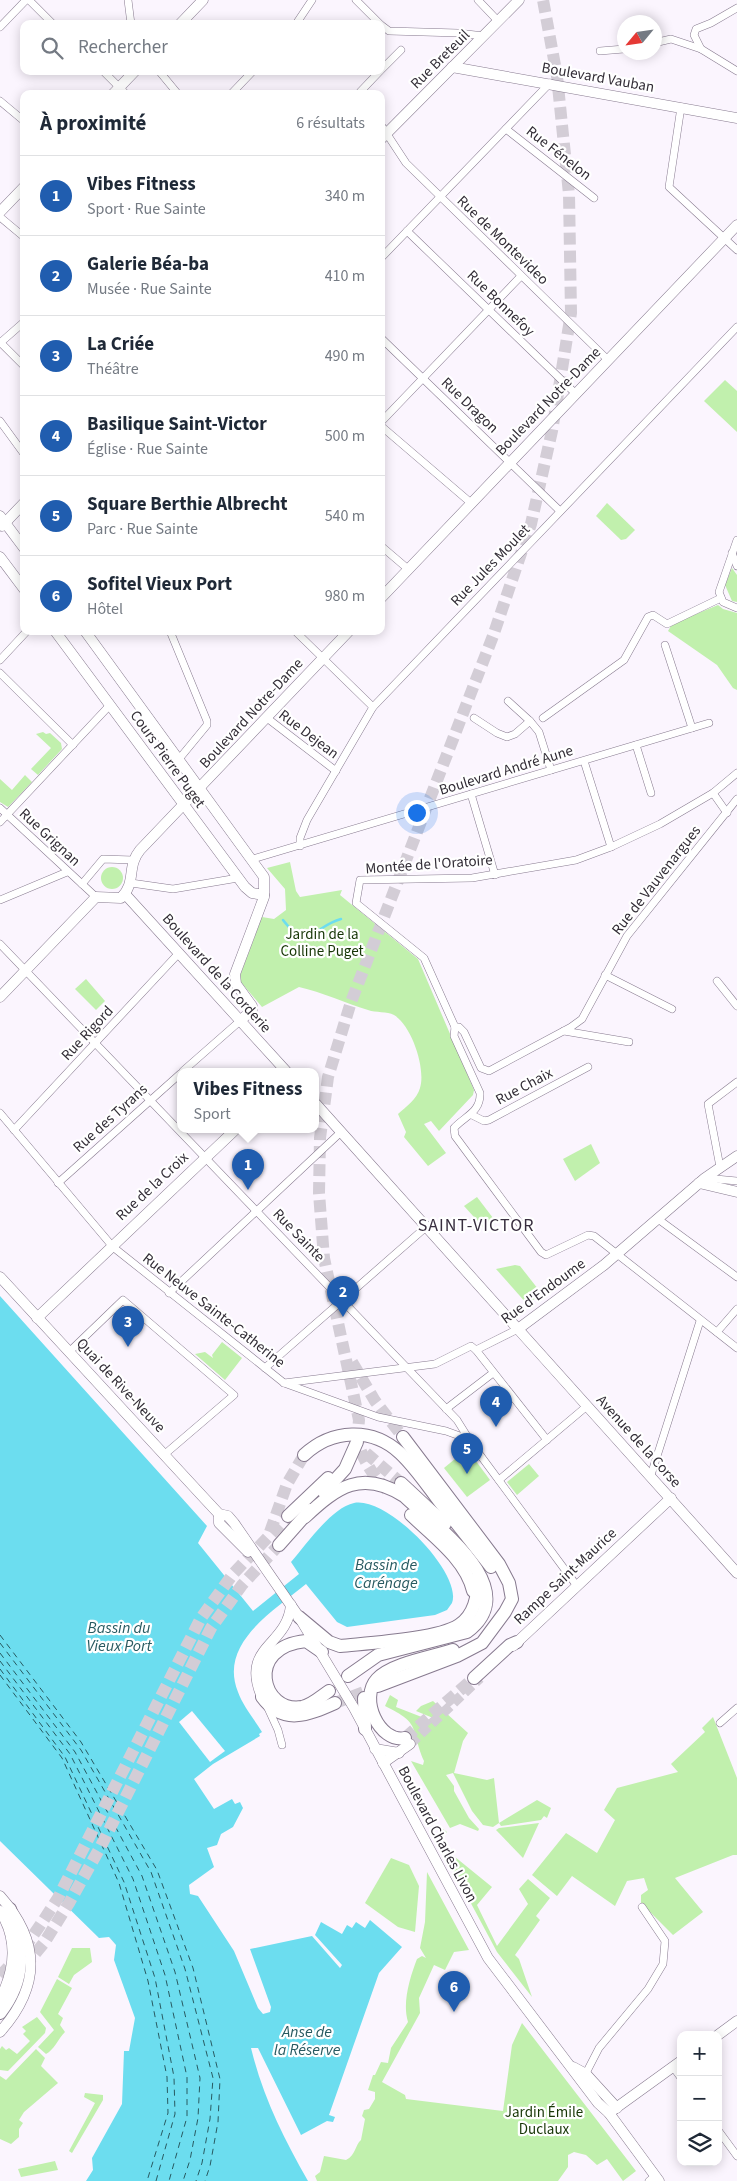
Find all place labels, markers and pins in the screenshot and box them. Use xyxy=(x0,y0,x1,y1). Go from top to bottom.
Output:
pin: 1 xyxy=(232,1149,264,1190)
pin: 2 xyxy=(327,1276,359,1317)
pin: 3 xyxy=(112,1306,144,1347)
pin: 4 xyxy=(480,1386,512,1427)
pin: 5 xyxy=(451,1433,483,1474)
pin: 6 xyxy=(438,1971,470,2012)

